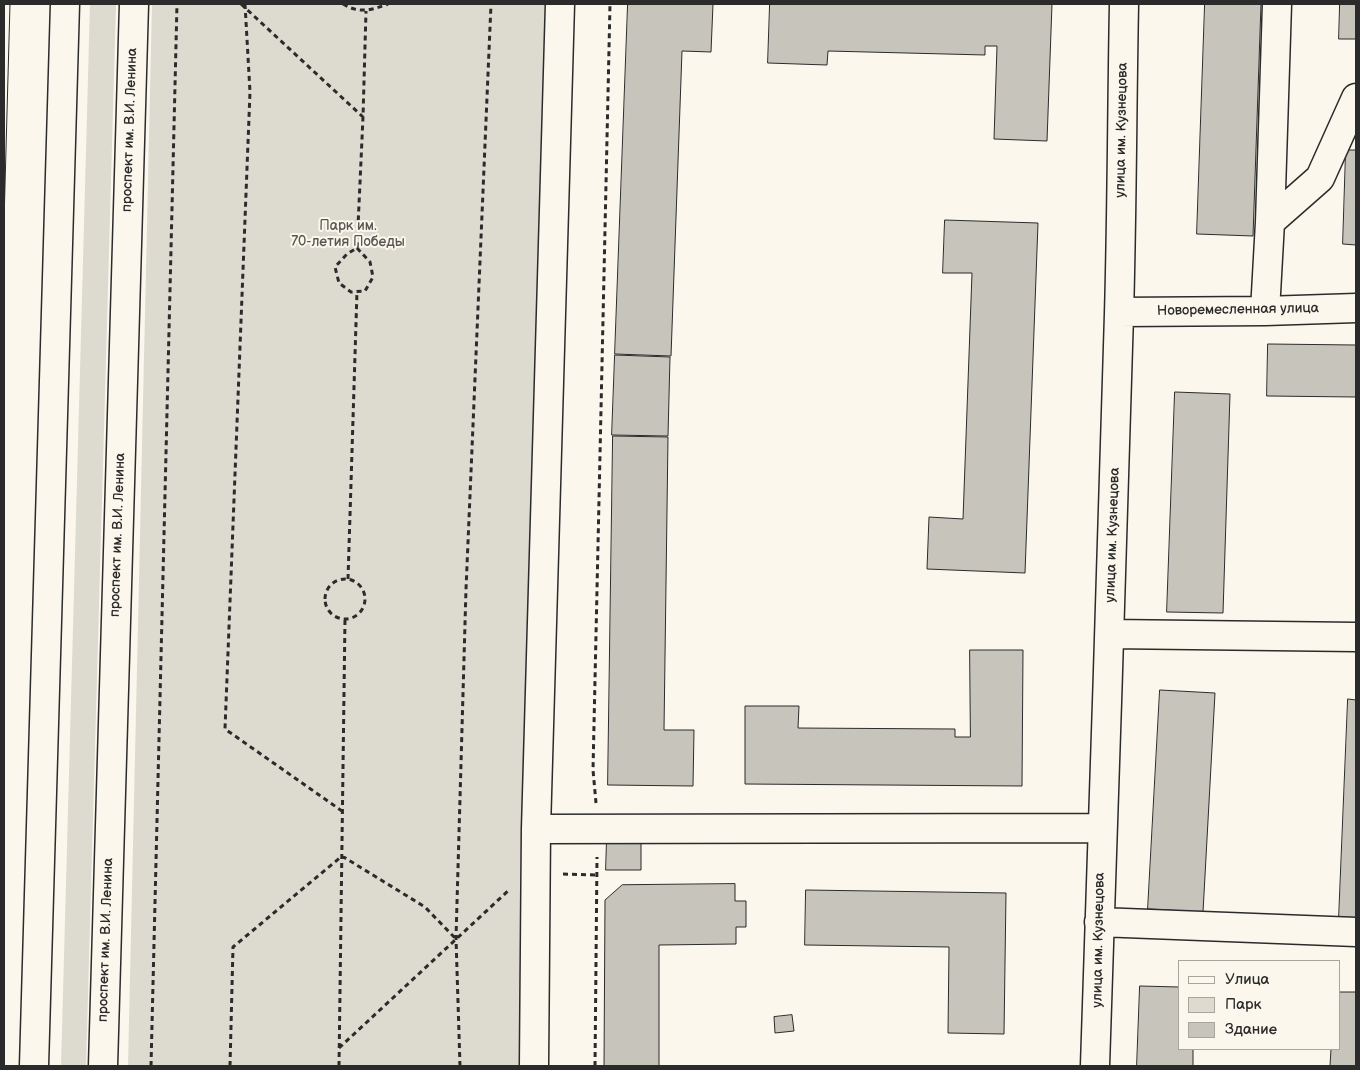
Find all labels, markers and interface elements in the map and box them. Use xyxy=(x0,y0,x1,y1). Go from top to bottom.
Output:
street label: проспект им. В.И. Ленина xyxy=(119,48,141,212)
street label: улица им. Кузнецова xyxy=(1112,62,1132,198)
park label: Парк им. 70-летия Победы xyxy=(291,218,405,250)
street label: Новоремесленная улица xyxy=(1157,300,1319,320)
street label: проспект им. В.И. Ленина xyxy=(107,453,129,617)
street label: улица им. Кузнецова xyxy=(1102,467,1124,603)
street label: проспект им. В.И. Ленина xyxy=(95,858,117,1022)
street label: улица им. Кузнецова xyxy=(1089,872,1109,1008)
legend xyxy=(1178,960,1340,1050)
text: Улица xyxy=(1225,970,1269,989)
text: Парк xyxy=(1225,995,1262,1014)
text: Здание xyxy=(1225,1020,1277,1039)

